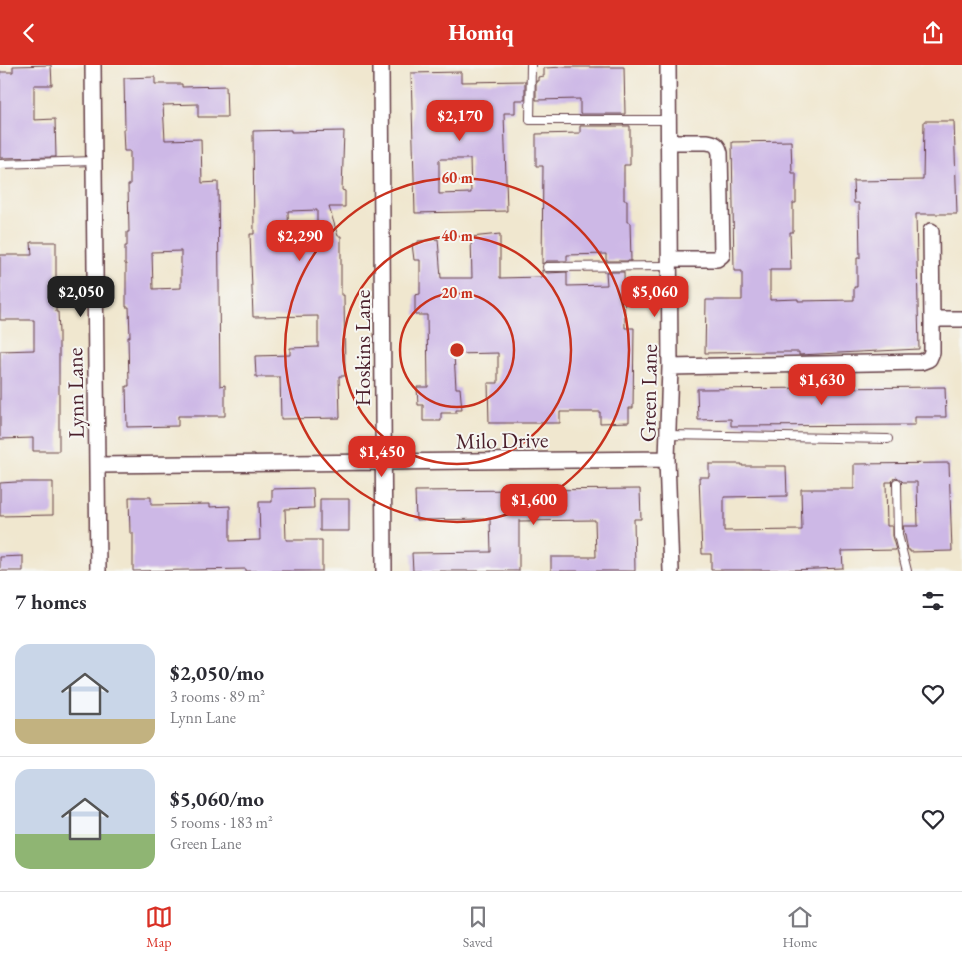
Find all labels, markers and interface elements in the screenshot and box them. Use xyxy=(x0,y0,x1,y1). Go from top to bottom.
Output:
text: Homiq xyxy=(448,18,514,47)
icon: back xyxy=(15,19,43,47)
icon: share xyxy=(919,19,947,47)
pin: $2,170 xyxy=(419,99,501,142)
text: $2,170 xyxy=(437,105,483,126)
text: 60 m xyxy=(441,168,473,187)
pin: $2,290 xyxy=(259,219,341,262)
text: $2,290 xyxy=(277,225,323,246)
text: 40 m xyxy=(441,226,473,245)
pin: $2,050 xyxy=(40,275,122,318)
pin: $5,060 xyxy=(614,275,696,318)
text: $2,050 xyxy=(58,281,104,302)
text: $5,060 xyxy=(632,281,678,302)
text: 20 m xyxy=(441,283,473,302)
street label: Hoskins Lane xyxy=(348,289,377,406)
centre of rings xyxy=(448,341,466,359)
street label: Green Lane xyxy=(633,343,664,442)
street label: Lynn Lane xyxy=(60,347,91,439)
pin: $1,630 xyxy=(781,363,863,406)
text: $1,630 xyxy=(799,369,845,390)
street label: Milo Drive xyxy=(455,425,549,456)
pin: $1,450 xyxy=(341,435,423,478)
text: $1,450 xyxy=(359,441,405,462)
pin: $1,600 xyxy=(493,483,575,526)
text: $1,600 xyxy=(511,489,557,510)
icon: filters xyxy=(919,587,947,615)
text: 7 homes xyxy=(15,588,87,615)
text: $2,050/mo xyxy=(170,659,264,686)
icon: home xyxy=(55,664,115,724)
icon: heart xyxy=(919,680,947,708)
text: 3 rooms · 89 m² xyxy=(170,686,265,707)
text: Lynn Lane xyxy=(170,707,236,728)
text: $5,060/mo xyxy=(170,785,264,812)
icon: home xyxy=(55,789,115,849)
icon: heart xyxy=(919,805,947,833)
text: 5 rooms · 183 m² xyxy=(170,812,273,833)
text: Green Lane xyxy=(170,833,241,854)
tab: Map xyxy=(145,903,173,951)
tab: Saved xyxy=(463,903,493,951)
tab: Home xyxy=(782,903,817,951)

